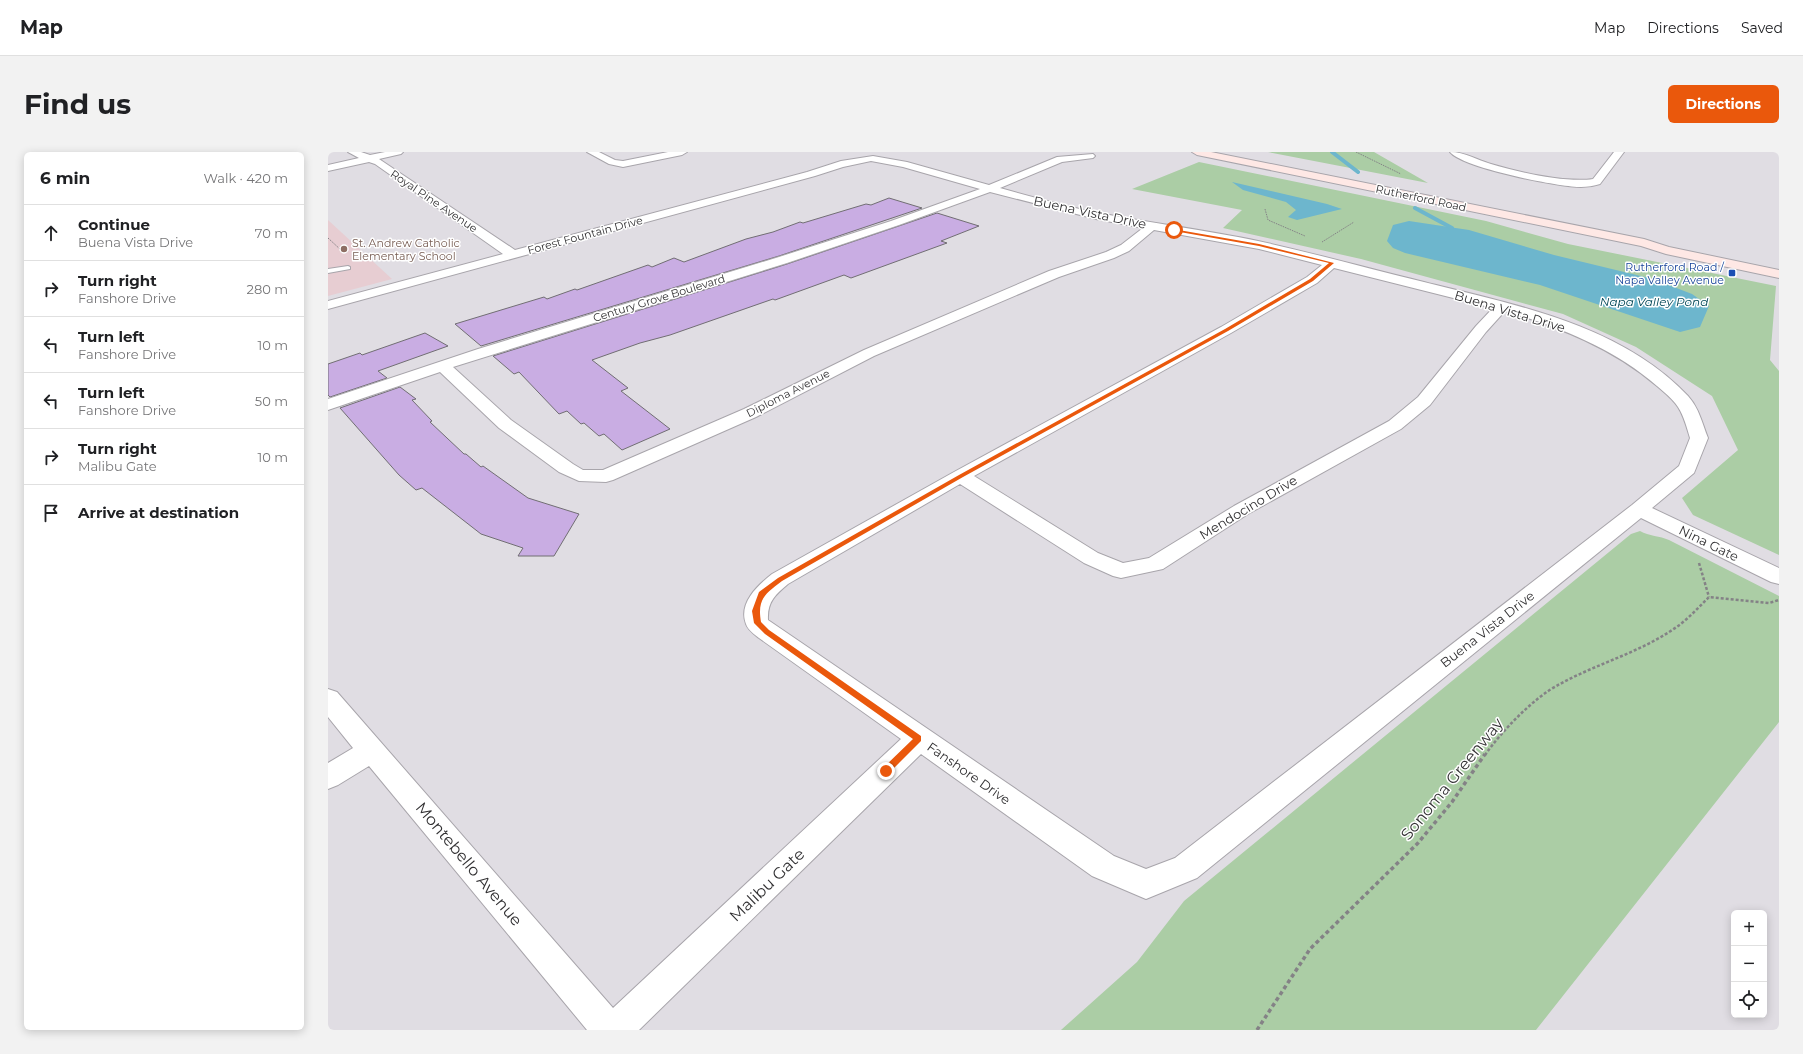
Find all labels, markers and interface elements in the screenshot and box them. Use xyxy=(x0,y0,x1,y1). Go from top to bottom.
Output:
text: Map xyxy=(20,16,63,39)
text: Map xyxy=(1594,19,1625,37)
text: Directions xyxy=(1647,19,1719,37)
text: Saved xyxy=(1741,19,1783,37)
button: Directions xyxy=(1668,85,1779,123)
text: Find us xyxy=(24,87,131,121)
street label: Royal Pine Avenue xyxy=(388,167,481,236)
text: 6 min xyxy=(40,168,90,188)
text: Walk · 420 m xyxy=(204,170,288,186)
street label: Rutherford Road xyxy=(1374,182,1468,214)
street label: Buena Vista Drive xyxy=(1032,192,1148,232)
street label: Forest Fountain Drive xyxy=(526,213,644,257)
text: Continue xyxy=(78,215,150,234)
route start xyxy=(1165,221,1183,239)
icon: ahead xyxy=(40,222,62,244)
text: 70 m xyxy=(255,225,288,241)
text: Buena Vista Drive xyxy=(78,234,193,250)
place label: St. Andrew Catholic Elementary School xyxy=(352,236,460,263)
marker: St. Andrew Catholic Elementary School xyxy=(339,244,349,254)
place label: Rutherford Road / Napa Valley Avenue xyxy=(1615,260,1725,287)
marker: Rutherford Road / Napa Valley Avenue xyxy=(1727,268,1737,278)
text: Turn right xyxy=(78,271,157,290)
street label: Century Grove Boulevard xyxy=(591,271,727,325)
icon: right xyxy=(40,278,62,300)
text: 280 m xyxy=(247,281,288,297)
street label: Buena Vista Drive xyxy=(1453,287,1568,336)
text: Fanshore Drive xyxy=(78,290,176,306)
water label: Napa Valley Pond xyxy=(1600,294,1709,309)
text: Turn left xyxy=(78,327,145,346)
icon: left xyxy=(40,334,62,356)
text: 10 m xyxy=(258,337,288,353)
text: Fanshore Drive xyxy=(78,346,176,362)
street label: Diploma Avenue xyxy=(744,366,832,420)
text: Turn left xyxy=(78,383,145,402)
icon: left xyxy=(40,390,62,412)
text: 50 m xyxy=(255,393,288,409)
text: Fanshore Drive xyxy=(78,402,176,418)
text: Turn right xyxy=(78,439,157,458)
icon: right xyxy=(40,446,62,468)
text: 10 m xyxy=(258,449,288,465)
text: Malibu Gate xyxy=(78,458,157,474)
street label: Mendocino Drive xyxy=(1196,471,1300,542)
icon: arrive xyxy=(40,502,62,524)
text: Arrive at destination xyxy=(78,503,239,522)
street label: Nina Gate xyxy=(1676,522,1742,564)
street label: Buena Vista Drive xyxy=(1437,587,1537,671)
street label: Sonoma Greenway xyxy=(1397,714,1507,844)
street label: Fanshore Drive xyxy=(924,738,1014,808)
route end xyxy=(877,762,895,780)
street label: Montebello Avenue xyxy=(412,798,526,930)
street label: Malibu Gate xyxy=(726,845,808,925)
map controls xyxy=(1731,910,1767,1018)
button: + xyxy=(1731,910,1767,946)
button: − xyxy=(1731,946,1767,982)
button: locate xyxy=(1731,982,1767,1018)

